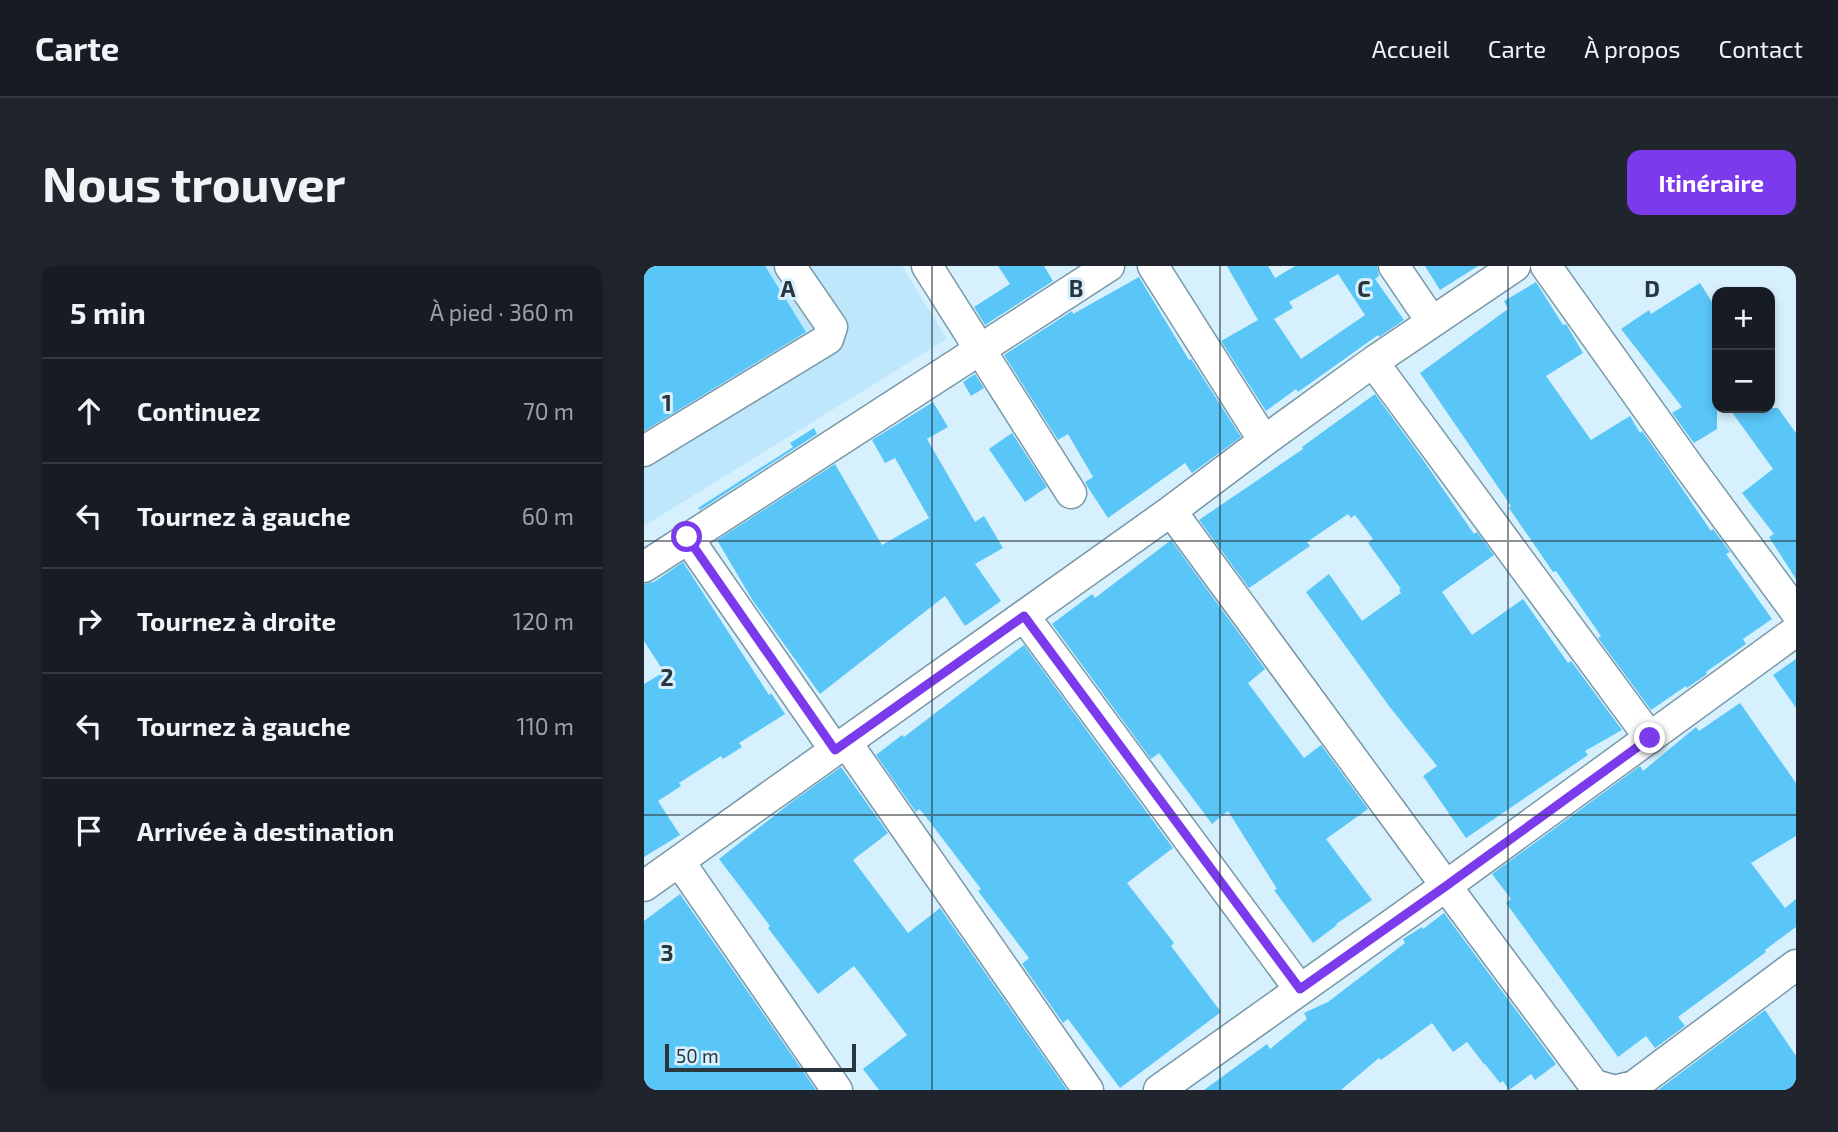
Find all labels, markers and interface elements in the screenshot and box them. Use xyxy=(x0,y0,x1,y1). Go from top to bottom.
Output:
text: Carte xyxy=(35,28,119,68)
text: Accueil xyxy=(1372,34,1450,63)
text: Carte xyxy=(1488,34,1546,63)
text: À propos xyxy=(1584,34,1681,63)
text: Contact xyxy=(1719,34,1803,63)
button: Itinéraire xyxy=(1627,150,1796,215)
text: Nous trouver xyxy=(42,153,346,212)
text: A xyxy=(780,274,796,302)
text: B xyxy=(1069,274,1083,302)
text: C xyxy=(1357,274,1371,302)
text: D xyxy=(1644,274,1660,302)
map controls xyxy=(1712,287,1775,413)
button: + xyxy=(1712,287,1775,350)
text: 5 min xyxy=(70,294,146,330)
text: À pied · 360 m xyxy=(430,298,574,326)
button: − xyxy=(1712,350,1775,413)
text: 1 xyxy=(662,388,672,416)
icon: ahead xyxy=(70,392,108,430)
text: Continuez xyxy=(137,395,260,426)
text: 70 m xyxy=(523,397,574,425)
icon: left xyxy=(70,497,108,535)
text: Tournez à gauche xyxy=(137,500,351,531)
text: 60 m xyxy=(522,502,574,530)
route start xyxy=(671,521,702,552)
icon: right xyxy=(70,602,108,640)
text: Tournez à droite xyxy=(137,605,336,636)
text: 120 m xyxy=(513,607,574,635)
text: 2 xyxy=(660,663,674,691)
icon: left xyxy=(70,707,108,745)
text: Tournez à gauche xyxy=(137,710,351,741)
text: 110 m xyxy=(517,712,574,740)
route end xyxy=(1634,722,1665,753)
icon: arrive xyxy=(70,812,108,850)
text: Arrivée à destination xyxy=(137,815,394,846)
text: 3 xyxy=(660,938,674,966)
scale bar xyxy=(665,1041,856,1073)
text: 50 m xyxy=(676,1044,719,1067)

